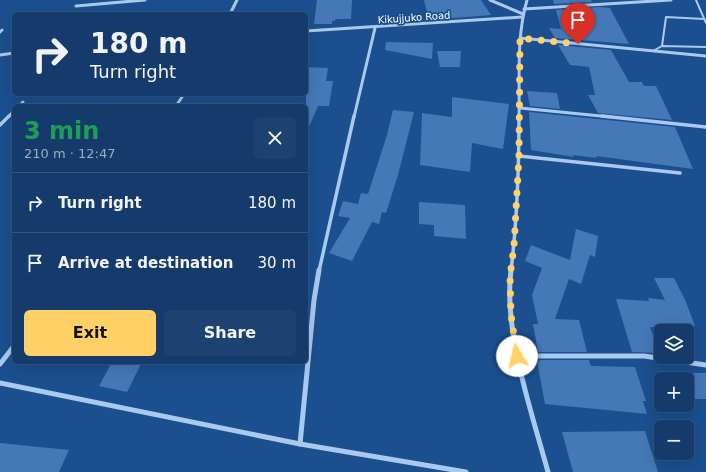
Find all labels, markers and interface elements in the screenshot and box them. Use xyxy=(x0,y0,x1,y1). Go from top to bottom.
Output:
pin xyxy=(561,3,595,44)
street label: Kikujjuko Road xyxy=(377,9,451,26)
icon: arrive xyxy=(567,9,589,31)
text: 180 m xyxy=(90,27,187,60)
icon: right xyxy=(24,28,76,80)
text: Turn right xyxy=(90,61,176,82)
text: 3 min xyxy=(24,117,99,145)
button: close xyxy=(254,117,296,159)
text: 210 m · 12:47 xyxy=(24,146,115,161)
icon: right xyxy=(24,192,46,214)
text: Turn right xyxy=(58,194,142,212)
text: 180 m xyxy=(248,194,296,212)
icon: arrive xyxy=(24,252,46,274)
text: Arrive at destination xyxy=(58,254,233,272)
text: 30 m xyxy=(258,254,296,272)
button: Exit xyxy=(24,310,156,356)
button: Share xyxy=(164,310,296,356)
map controls xyxy=(654,324,694,460)
button: layers xyxy=(654,324,694,364)
position arrow xyxy=(496,335,538,377)
button: + xyxy=(654,372,694,412)
button: − xyxy=(654,420,694,460)

